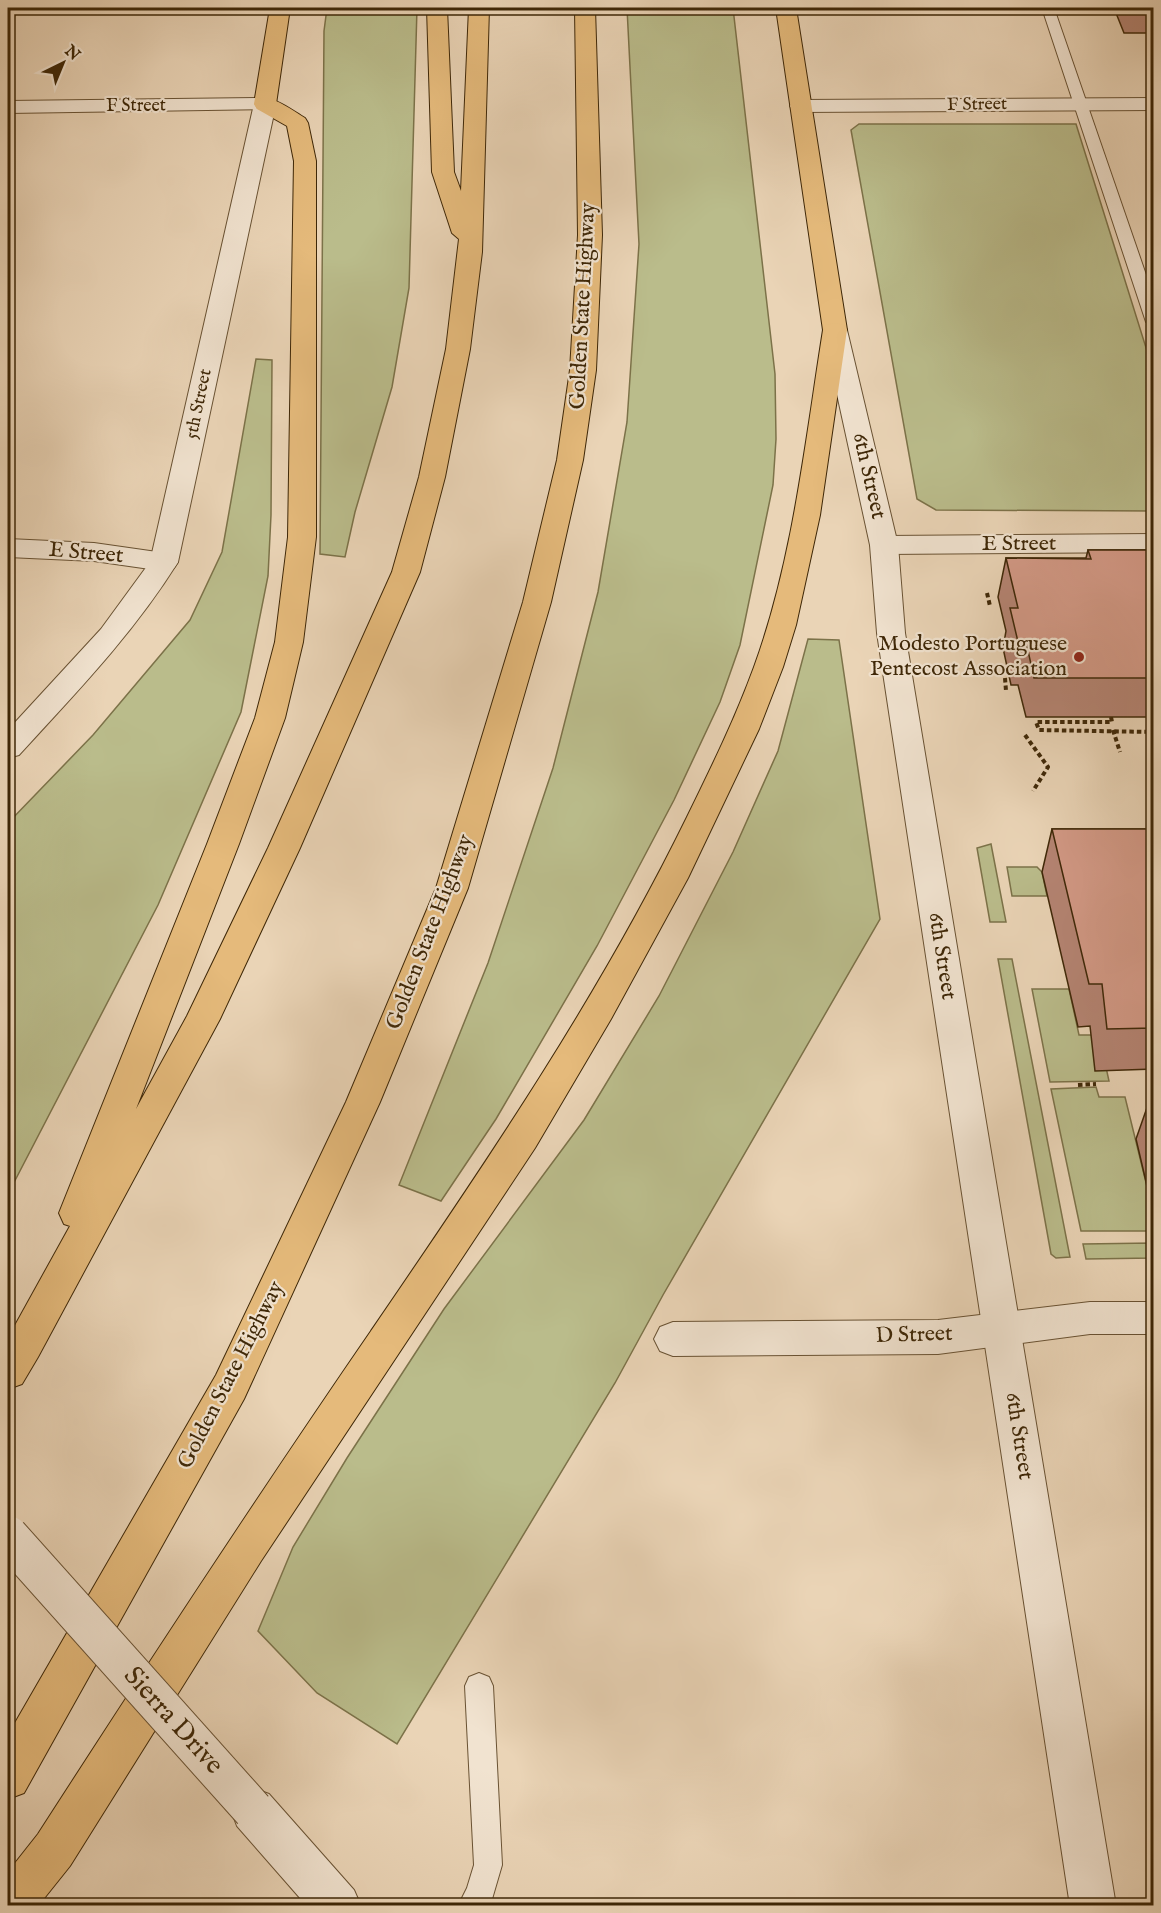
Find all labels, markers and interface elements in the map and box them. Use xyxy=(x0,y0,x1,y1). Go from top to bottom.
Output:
north arrow xyxy=(33,33,93,93)
text: N xyxy=(59,41,84,66)
street label: F Street xyxy=(947,93,1007,117)
street label: F Street xyxy=(106,95,166,118)
street label: Golden State Highway xyxy=(564,202,602,410)
street label: 5th Street xyxy=(180,367,218,441)
street label: 6th Street xyxy=(845,430,893,522)
street label: E Street xyxy=(982,530,1057,558)
street label: E Street xyxy=(48,536,125,570)
place label: Modesto Portuguese Pentecost Association xyxy=(870,630,1067,683)
marker: Modesto Portuguese Pentecost Association xyxy=(1072,650,1086,664)
street label: Golden State Highway xyxy=(380,830,480,1034)
street label: 6th Street xyxy=(921,910,963,1002)
street label: Golden State Highway xyxy=(172,1276,291,1474)
street label: D Street xyxy=(875,1320,953,1350)
street label: 6th Street xyxy=(998,1390,1040,1482)
street label: Sierra Drive xyxy=(116,1660,230,1782)

